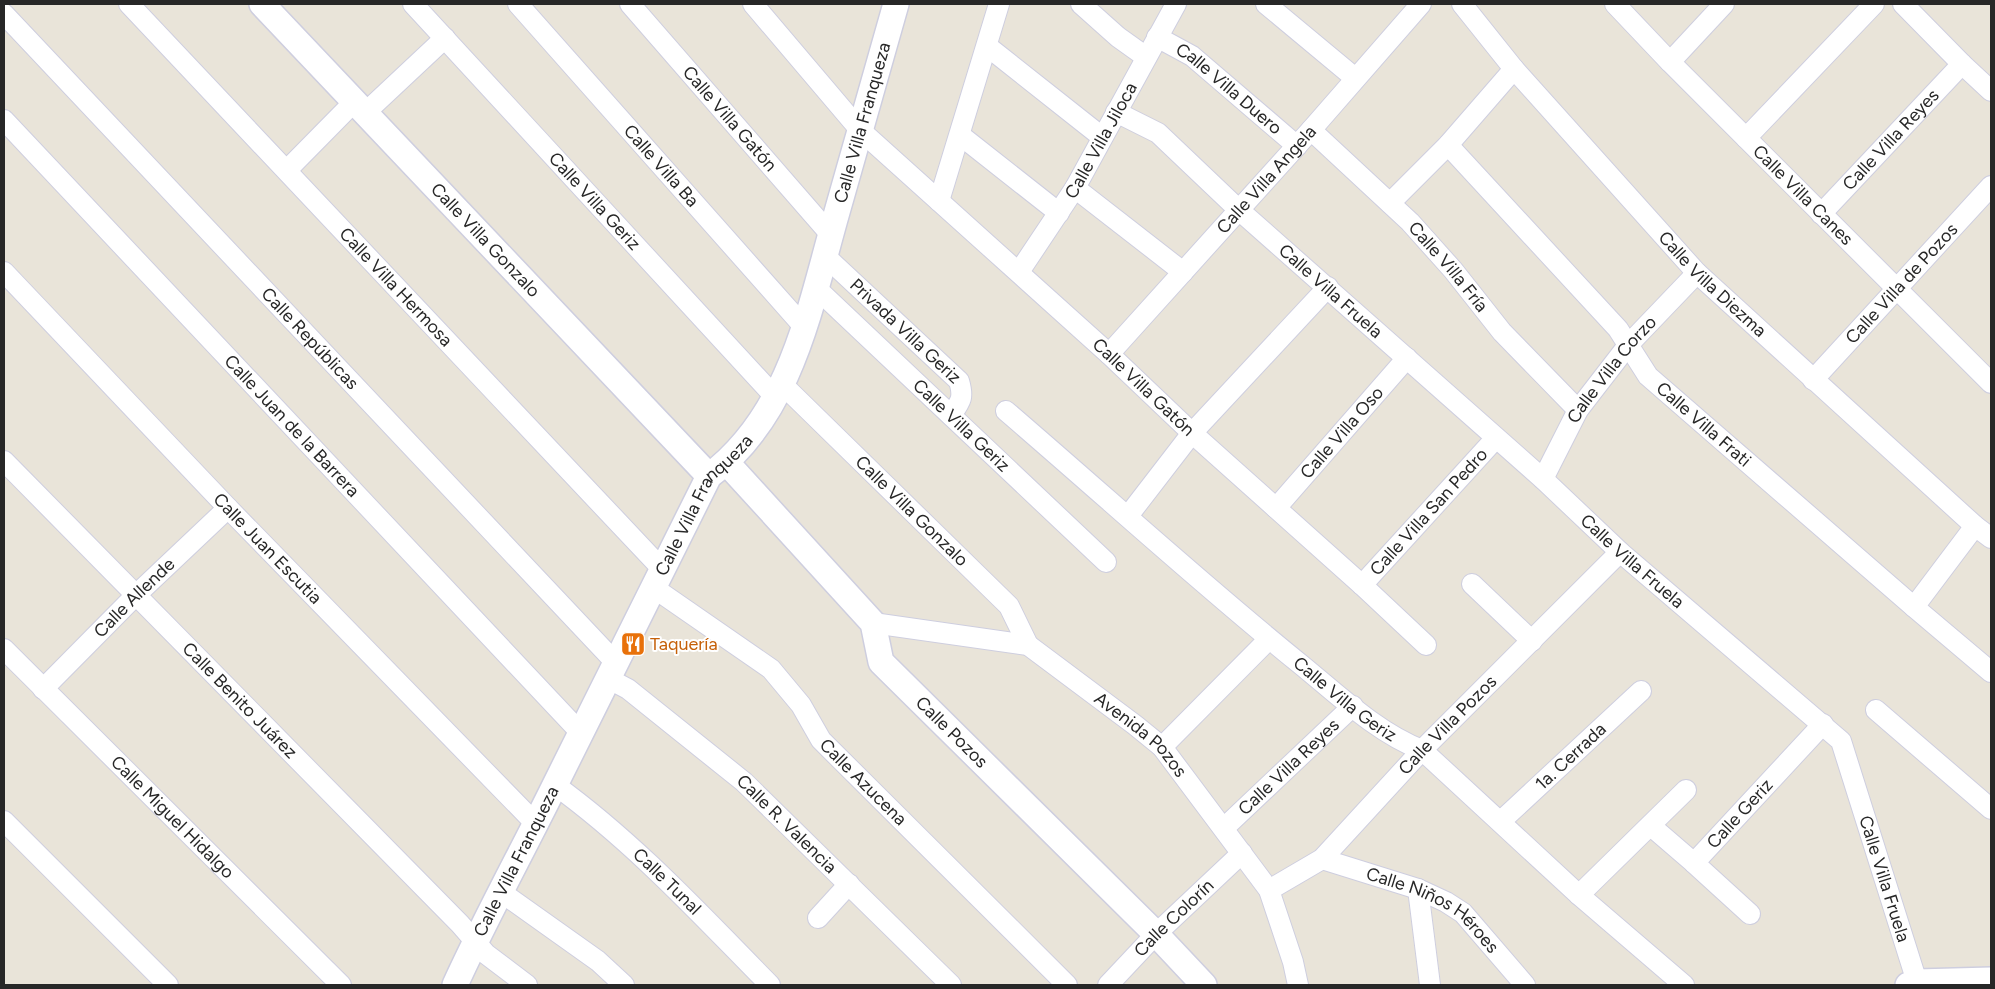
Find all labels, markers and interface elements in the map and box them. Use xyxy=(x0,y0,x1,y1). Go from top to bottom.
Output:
street label: Calle Villa Duero xyxy=(1172,38,1286,139)
street label: Calle Villa Franqueza xyxy=(829,40,895,206)
street label: Calle Villa Gatón xyxy=(678,61,782,176)
street label: Calle Villa Jiloca xyxy=(1060,79,1142,203)
street label: Calle Villa Reyes xyxy=(1838,84,1944,195)
street label: Calle Villa Ba xyxy=(619,120,704,211)
street label: Calle Villa Angela xyxy=(1212,121,1321,238)
street label: Calle Villa Canes xyxy=(1748,140,1858,250)
street label: Calle Villa Geriz xyxy=(544,148,645,255)
street label: Calle Villa Gonzalo xyxy=(426,178,545,302)
street label: Calle Villa Fría xyxy=(1404,217,1493,316)
street label: Calle Villa de Pozos xyxy=(1841,219,1962,348)
street label: Calle Villa Hermosa xyxy=(335,223,457,351)
street label: Calle Villa Diezma xyxy=(1654,227,1771,342)
street label: Calle Villa Fruela xyxy=(1274,239,1387,343)
street label: Privada Villa Geriz xyxy=(845,274,966,388)
street label: Calle Repúblicas xyxy=(257,283,363,394)
street label: Calle Villa Corzo xyxy=(1562,311,1661,427)
street label: Calle Villa Gatón xyxy=(1088,333,1199,441)
street label: Calle Juan de la Barrera xyxy=(220,350,364,502)
street label: Calle Villa Geriz xyxy=(908,374,1015,476)
street label: Calle Villa Frati xyxy=(1652,377,1756,472)
street label: Calle Villa Oso xyxy=(1296,382,1388,483)
street label: Calle Villa Franqueza xyxy=(650,430,758,579)
street label: Calle Villa San Pedro xyxy=(1365,444,1492,580)
street label: Calle Villa Gonzalo xyxy=(851,451,973,571)
street label: Calle Juan Escutia xyxy=(209,488,326,609)
street label: Calle Villa Fruela xyxy=(1576,509,1689,613)
street label: Calle Allende xyxy=(89,553,179,642)
restaurant icon: Taquería xyxy=(620,631,646,657)
place label: Taquería xyxy=(650,633,718,655)
street label: Calle Benito Juárez xyxy=(178,638,302,763)
street label: Calle Villa Geriz xyxy=(1289,652,1401,746)
street label: Calle Villa Pozos xyxy=(1394,671,1501,779)
street label: Avenida Pozos xyxy=(1090,687,1192,782)
street label: Calle Pozos xyxy=(911,692,993,772)
street label: Calle Villa Reyes xyxy=(1234,714,1344,820)
street label: 1a. Cerrada xyxy=(1531,718,1611,795)
street label: Calle Azucena xyxy=(815,734,911,830)
street label: Calle Miguel Hidalgo xyxy=(106,751,239,883)
street label: Calle R. Valencia xyxy=(732,770,841,878)
street label: Calle Geriz xyxy=(1702,774,1778,853)
street label: Calle Villa Franqueza xyxy=(469,783,564,940)
street label: Calle Villa Fruela xyxy=(1854,813,1915,945)
street label: Calle Tunal xyxy=(628,843,706,919)
street label: Calle Niños Héroes xyxy=(1364,863,1504,958)
street label: Calle Colorín xyxy=(1129,874,1218,961)

